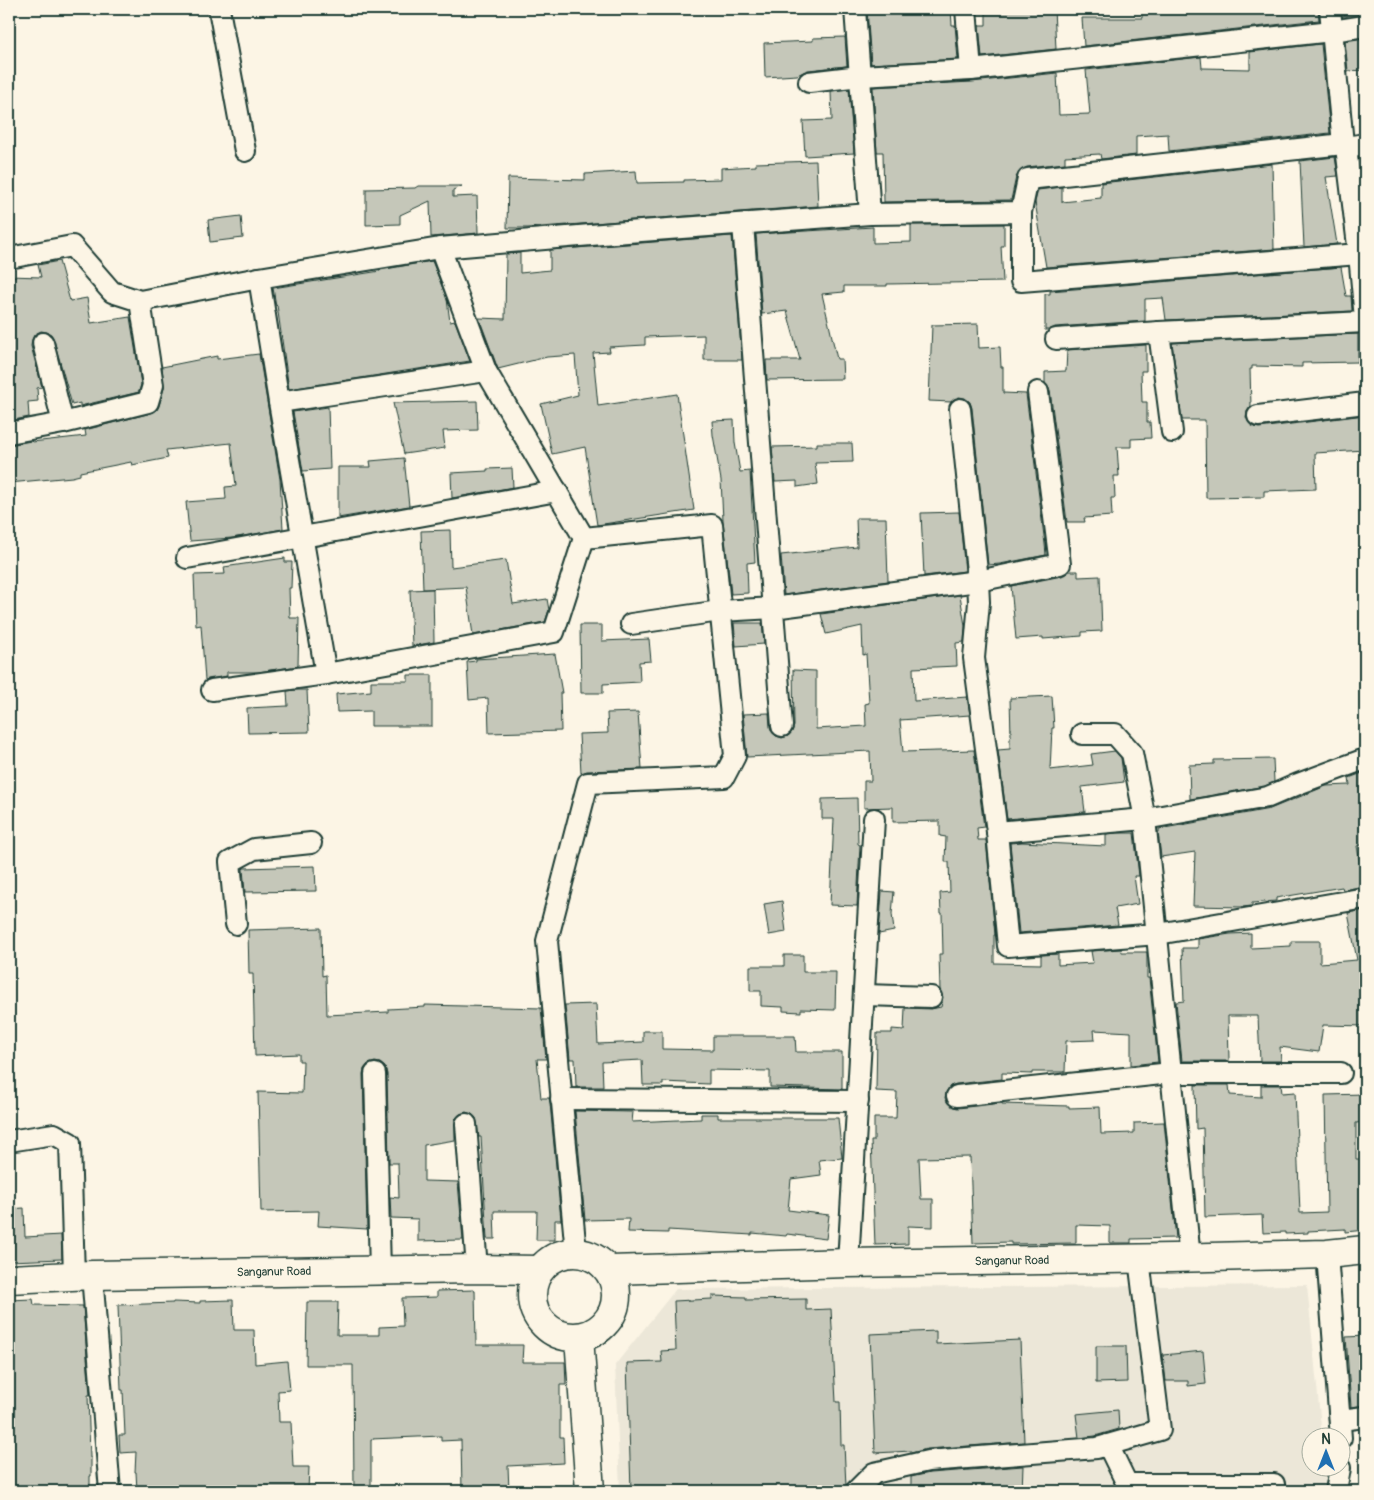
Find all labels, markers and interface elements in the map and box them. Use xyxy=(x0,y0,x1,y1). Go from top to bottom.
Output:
street label: Sanganur Road xyxy=(974,1253,1050,1269)
street label: Sanganur Road xyxy=(236,1264,312,1280)
north arrow xyxy=(1302,1428,1352,1478)
text: N xyxy=(1321,1431,1331,1448)

